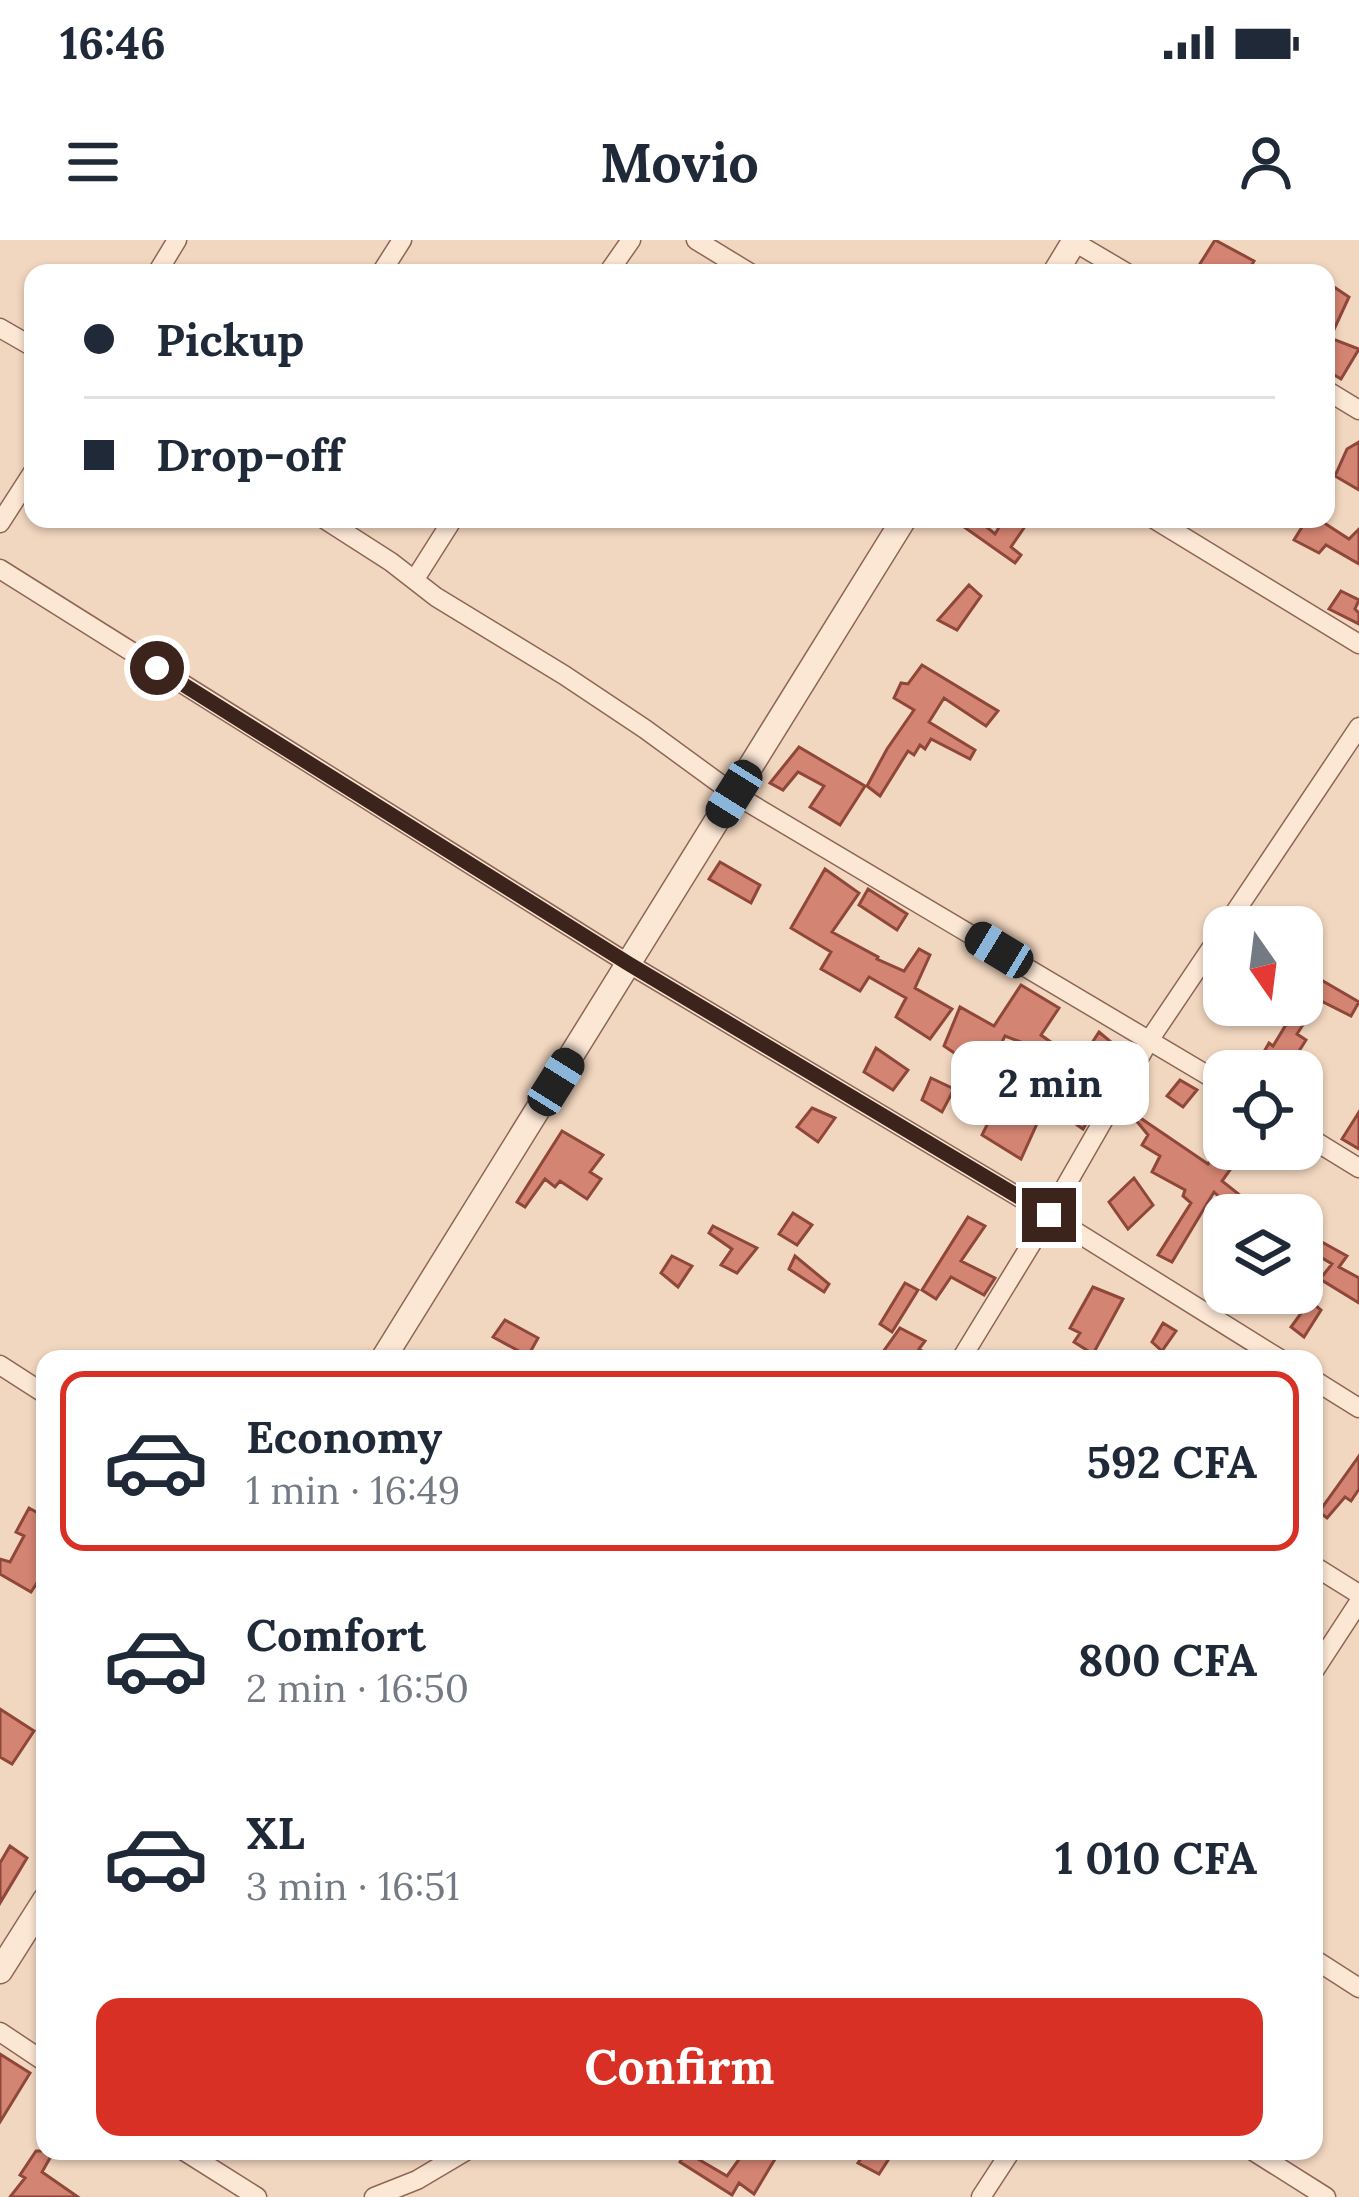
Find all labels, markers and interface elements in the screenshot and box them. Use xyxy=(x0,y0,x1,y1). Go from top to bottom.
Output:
text: 16:46 xyxy=(60,14,166,71)
text: Movio xyxy=(600,128,759,197)
icon: menu xyxy=(60,129,126,195)
icon: person xyxy=(1233,129,1299,195)
text: Pickup xyxy=(156,311,304,368)
text: Drop-off xyxy=(156,426,343,483)
route start xyxy=(130,641,184,695)
car xyxy=(700,754,768,834)
north arrow xyxy=(1203,906,1323,1026)
map controls xyxy=(1203,906,1323,1314)
car xyxy=(959,916,1039,984)
callout: 2 min xyxy=(950,1041,1148,1125)
car xyxy=(522,1042,590,1122)
button: locate xyxy=(1203,1050,1323,1170)
text: 2 min xyxy=(998,1058,1102,1108)
route end xyxy=(1022,1188,1076,1242)
button: layers xyxy=(1203,1194,1323,1314)
icon: car xyxy=(102,1407,210,1515)
text: Economy xyxy=(246,1408,442,1465)
text: 592 CFA xyxy=(1087,1433,1257,1490)
text: 1 min · 16:49 xyxy=(246,1465,460,1515)
icon: car xyxy=(102,1605,210,1713)
text: Comfort xyxy=(246,1606,426,1663)
text: 800 CFA xyxy=(1078,1631,1257,1688)
text: 2 min · 16:50 xyxy=(246,1663,469,1713)
icon: car xyxy=(102,1803,210,1911)
text: XL xyxy=(246,1804,305,1861)
text: 1 010 CFA xyxy=(1055,1829,1257,1886)
text: 3 min · 16:51 xyxy=(246,1861,460,1911)
button: Confirm xyxy=(96,1998,1263,2136)

